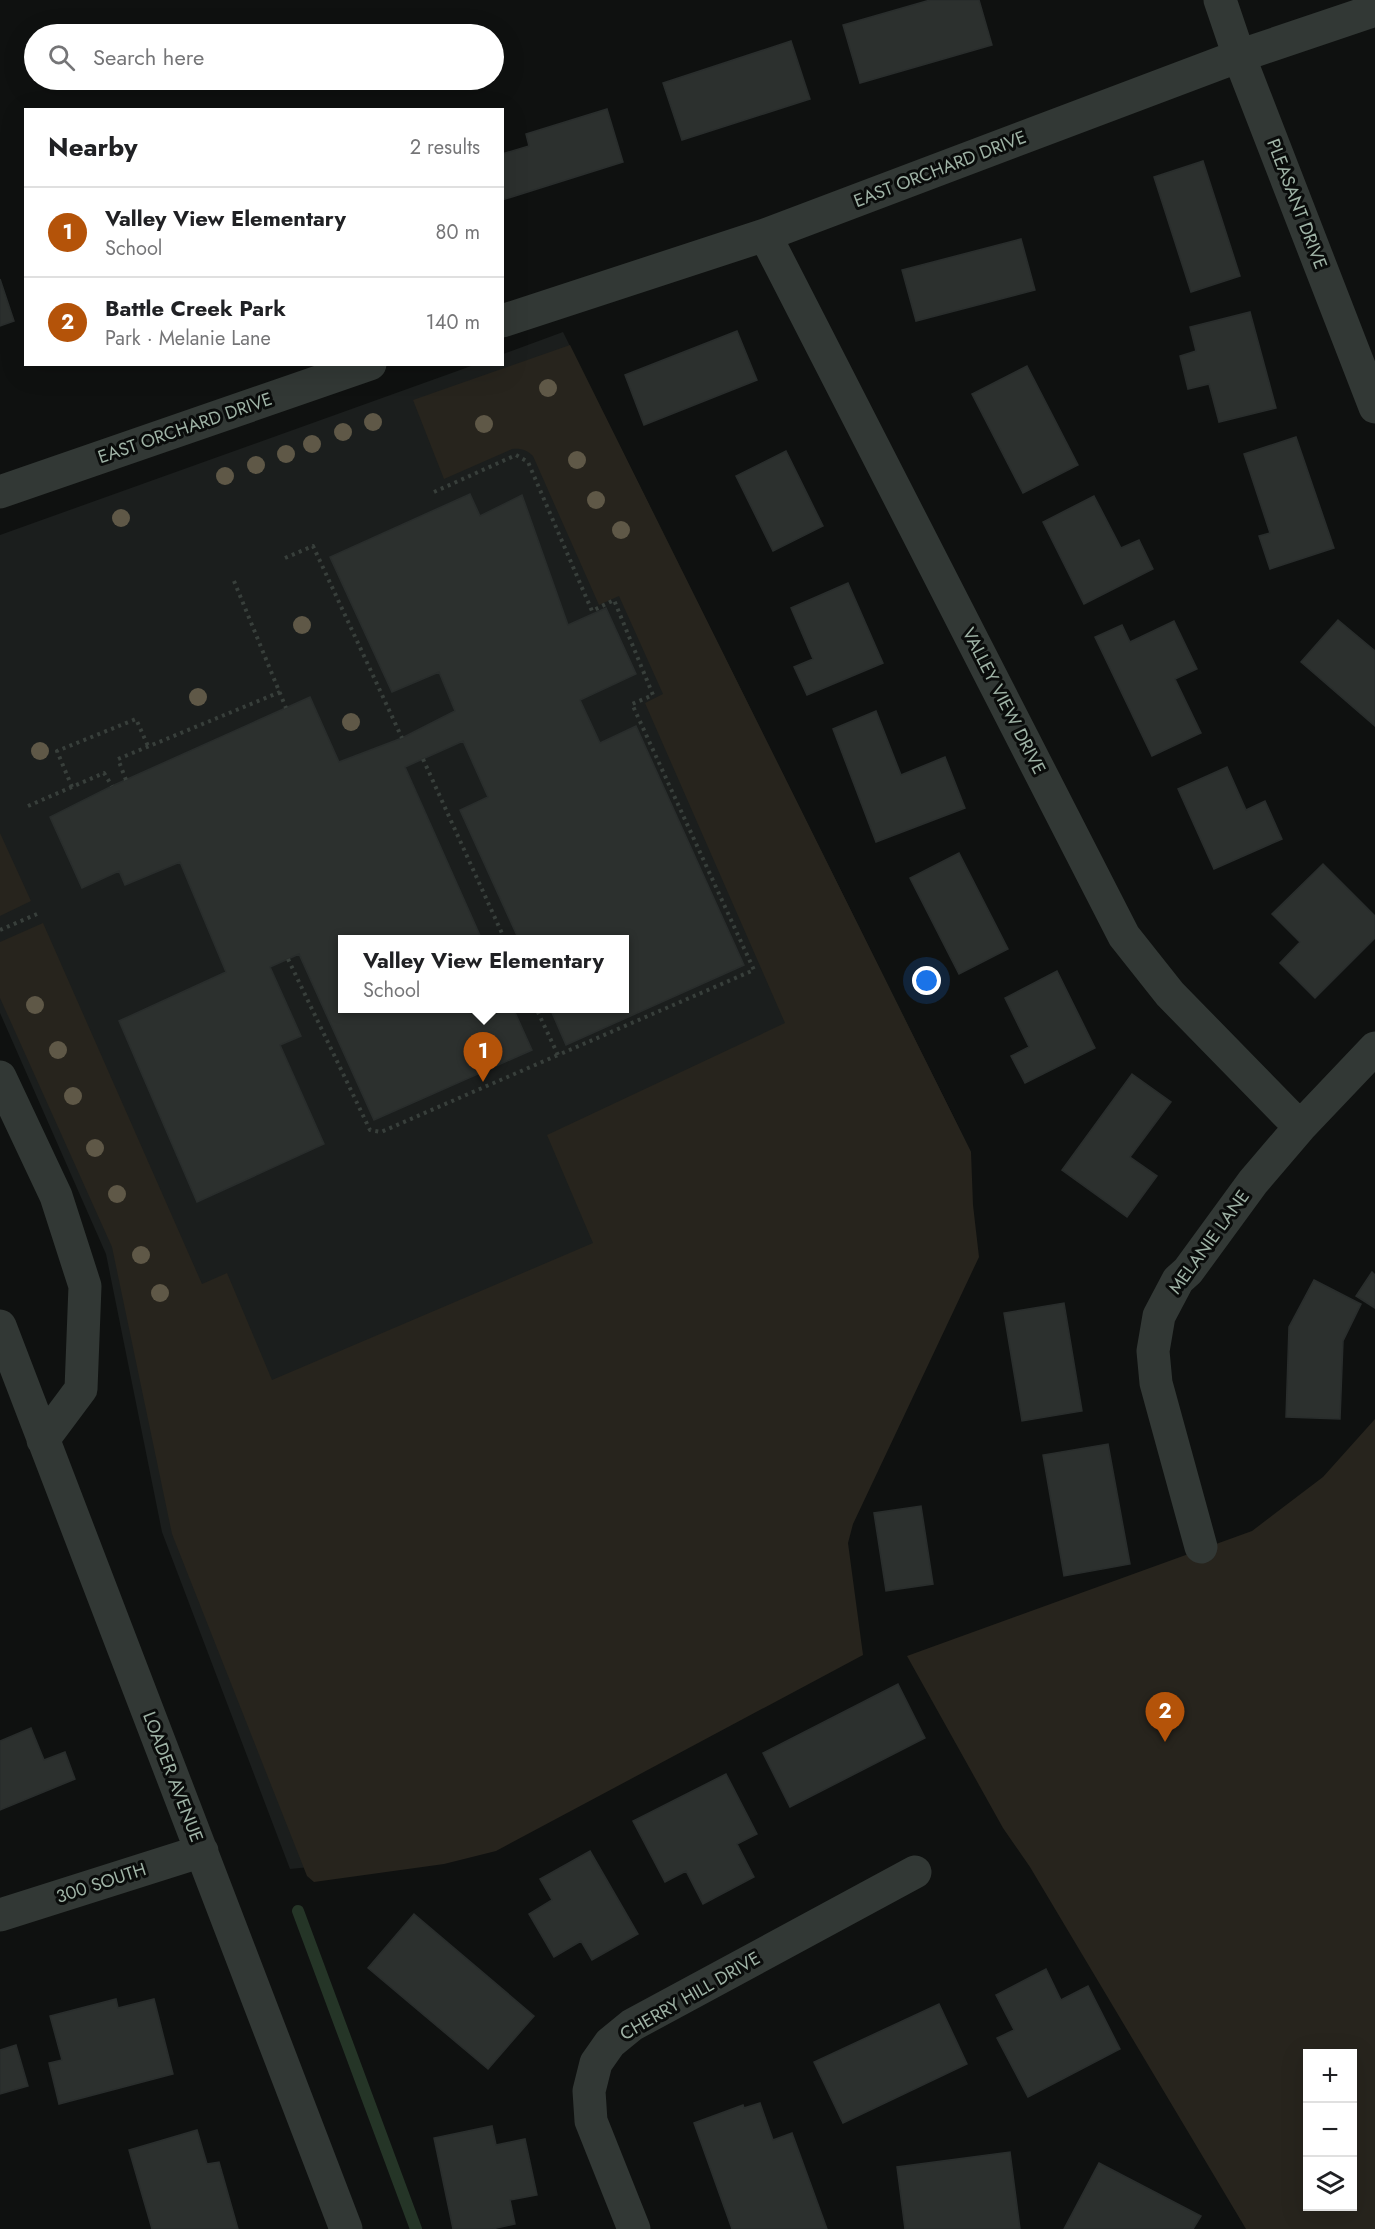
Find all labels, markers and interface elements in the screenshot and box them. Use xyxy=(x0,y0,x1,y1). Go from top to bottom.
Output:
search box xyxy=(24,24,504,90)
icon: search xyxy=(45,41,78,74)
text: Search here xyxy=(93,41,204,73)
street label: EAST ORCHARD DRIVE xyxy=(850,124,1030,214)
text: Nearby xyxy=(48,128,137,166)
text: 2 results xyxy=(410,133,480,162)
street label: PLEASANT DRIVE xyxy=(1260,135,1334,273)
text: Valley View Elementary xyxy=(105,202,346,234)
text: 1 xyxy=(62,218,73,247)
text: 80 m xyxy=(435,218,480,247)
text: School xyxy=(105,234,162,263)
text: Battle Creek Park xyxy=(105,292,286,324)
text: 2 xyxy=(61,308,74,337)
text: 140 m xyxy=(426,308,480,337)
text: Park · Melanie Lane xyxy=(105,324,271,353)
street label: EAST ORCHARD DRIVE xyxy=(94,386,276,470)
street label: VALLEY VIEW DRIVE xyxy=(956,623,1052,779)
popup xyxy=(338,935,629,1013)
text: Valley View Elementary xyxy=(363,944,604,976)
your location xyxy=(912,966,941,995)
text: School xyxy=(363,976,420,1005)
pin: 1 xyxy=(464,1032,502,1082)
street label: MELANIE LANE xyxy=(1162,1185,1256,1299)
pin: 2 xyxy=(1146,1692,1184,1742)
street label: LOADER AVENUE xyxy=(136,1708,210,1846)
street label: 300 SOUTH xyxy=(53,1856,149,1910)
street label: CHERRY HILL DRIVE xyxy=(615,1945,765,2047)
map controls xyxy=(1303,2049,1357,2211)
button: + xyxy=(1303,2049,1357,2103)
button: − xyxy=(1303,2103,1357,2157)
button: layers xyxy=(1303,2157,1357,2211)

